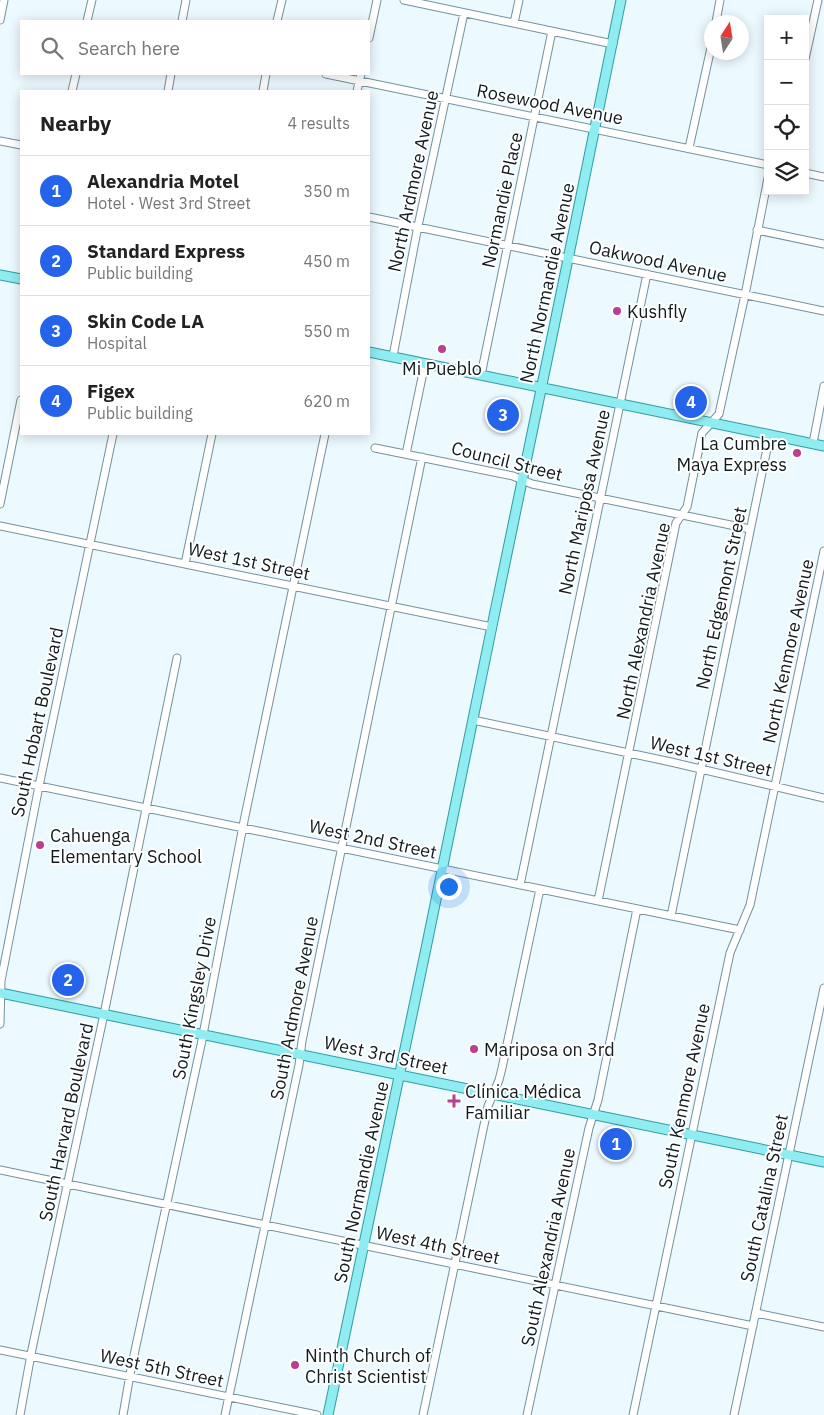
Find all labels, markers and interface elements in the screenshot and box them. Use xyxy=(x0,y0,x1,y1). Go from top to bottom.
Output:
north arrow xyxy=(704,15,749,60)
map controls xyxy=(764,15,809,195)
button: + xyxy=(764,15,809,60)
search box xyxy=(20,20,370,75)
icon: search xyxy=(38,34,66,62)
text: Search here xyxy=(78,36,180,60)
button: − xyxy=(764,60,809,105)
street label: Rosewood Avenue xyxy=(475,79,625,129)
street label: North Ardmore Avenue xyxy=(382,88,444,274)
button: locate xyxy=(764,105,809,150)
text: Nearby xyxy=(40,109,111,137)
text: 4 results xyxy=(287,113,350,133)
street label: Normandie Place xyxy=(476,130,528,270)
button: layers xyxy=(764,150,809,195)
text: Alexandria Motel xyxy=(87,169,239,193)
text: 1 xyxy=(51,181,61,201)
text: 350 m xyxy=(303,181,350,201)
street label: North Normandie Avenue xyxy=(515,181,580,385)
text: Hotel · West 3rd Street xyxy=(87,193,251,213)
street label: Oakwood Avenue xyxy=(587,235,729,287)
text: Standard Express xyxy=(87,239,245,263)
text: 2 xyxy=(51,251,61,271)
text: 450 m xyxy=(303,251,350,271)
text: Public building xyxy=(87,263,193,283)
place label: Kushfly xyxy=(627,300,687,323)
marker: Kushfly xyxy=(611,305,623,317)
text: Skin Code LA xyxy=(87,309,204,333)
text: 3 xyxy=(51,321,61,341)
text: 550 m xyxy=(303,321,350,341)
text: Hospital xyxy=(87,333,147,353)
marker: Mi Pueblo xyxy=(436,343,448,355)
place label: Mi Pueblo xyxy=(402,357,482,380)
text: Figex xyxy=(87,379,135,403)
pin: 4 xyxy=(675,383,707,421)
text: 4 xyxy=(51,391,61,411)
text: 620 m xyxy=(303,391,350,411)
pin: 3 xyxy=(487,396,519,434)
text: Public building xyxy=(87,403,193,423)
street label: North Mariposa Avenue xyxy=(553,407,615,597)
place label: La Cumbre Maya Express xyxy=(676,432,787,476)
street label: Council Street xyxy=(449,436,565,486)
marker: La Cumbre Maya Express xyxy=(791,447,803,459)
street label: North Edgemont Street xyxy=(690,505,752,691)
street label: North Alexandria Avenue xyxy=(611,520,675,722)
street label: West 1st Street xyxy=(186,537,312,585)
street label: North Kenmore Avenue xyxy=(757,557,819,745)
street label: South Hobart Boulevard xyxy=(6,625,68,819)
street label: West 1st Street xyxy=(648,731,774,781)
street label: West 2nd Street xyxy=(307,814,439,864)
place label: Cahuenga Elementary School xyxy=(50,824,202,868)
marker: Cahuenga Elementary School xyxy=(34,839,46,851)
your location xyxy=(436,874,462,900)
street label: South Kingsley Drive xyxy=(167,914,221,1082)
street label: South Ardmore Avenue xyxy=(265,914,323,1102)
pin: 2 xyxy=(52,961,84,999)
street label: South Kenmore Avenue xyxy=(653,1001,715,1191)
street label: South Harvard Boulevard xyxy=(34,1021,98,1223)
street label: West 3rd Street xyxy=(322,1031,450,1079)
place label: Mariposa on 3rd xyxy=(484,1038,615,1061)
marker: Mariposa on 3rd xyxy=(468,1043,480,1055)
street label: South Normandie Avenue xyxy=(328,1079,394,1285)
place label: Clínica Médica Familiar xyxy=(465,1080,582,1124)
marker: Clínica Médica Familiar xyxy=(447,1094,461,1108)
street label: South Catalina Street xyxy=(735,1112,793,1284)
pin: 1 xyxy=(600,1125,632,1163)
street label: South Alexandria Avenue xyxy=(516,1146,580,1348)
street label: West 4th Street xyxy=(374,1221,502,1269)
street label: West 5th Street xyxy=(98,1344,226,1392)
place label: Ninth Church of Christ Scientist xyxy=(305,1344,431,1388)
marker: Ninth Church of Christ Scientist xyxy=(289,1359,301,1371)

